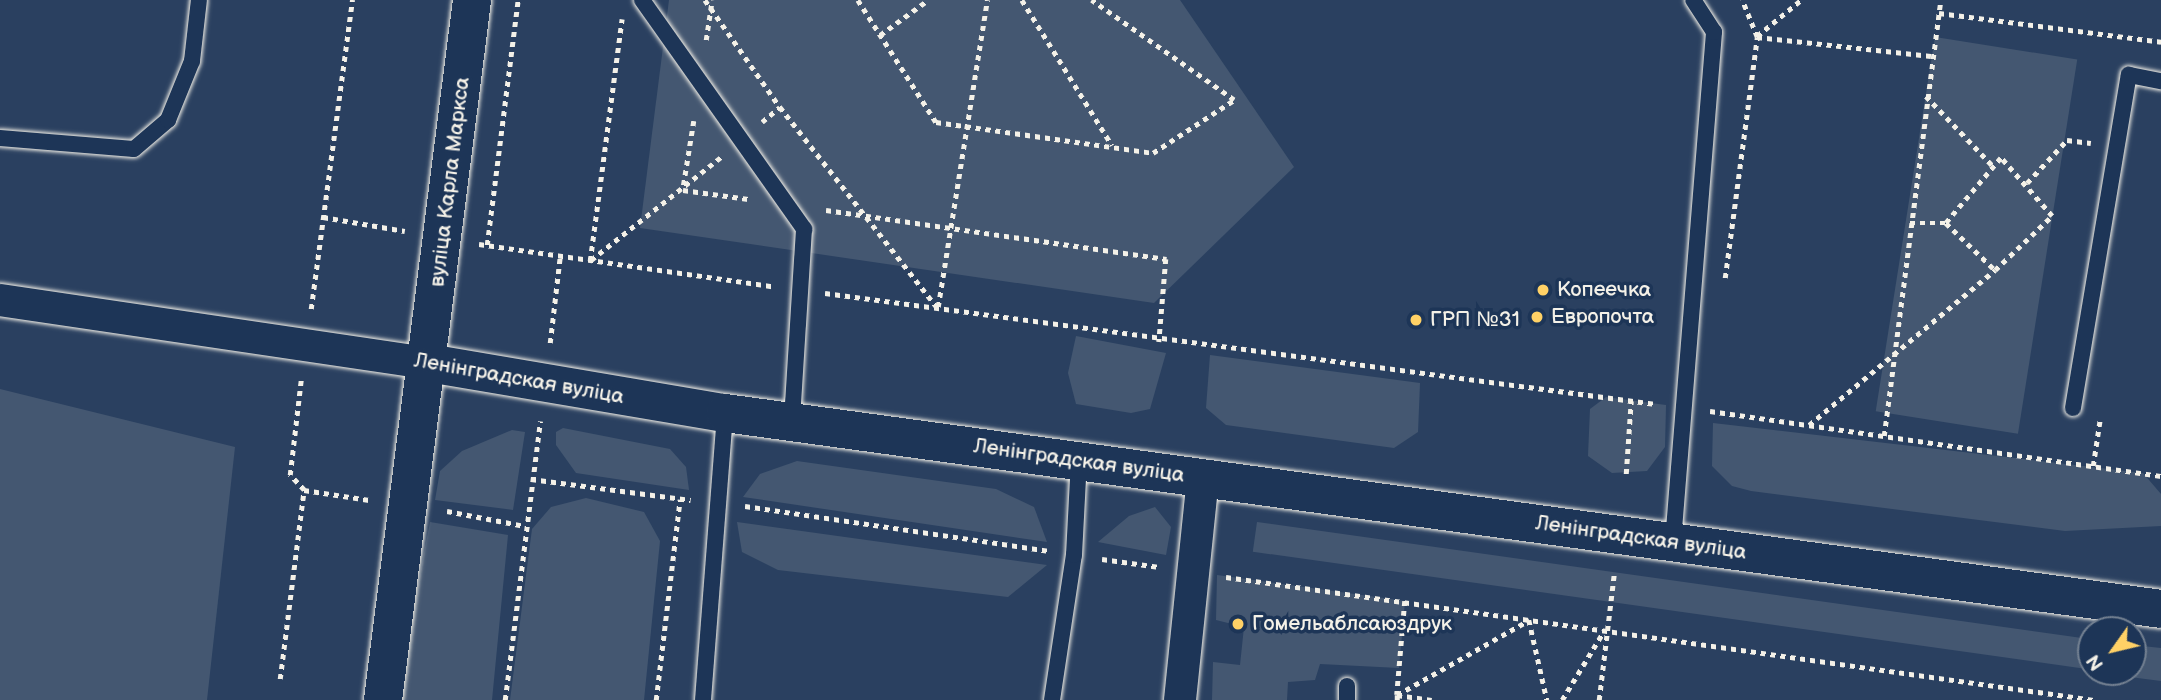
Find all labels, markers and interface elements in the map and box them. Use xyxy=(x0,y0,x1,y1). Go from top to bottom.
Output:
street label: вуліца Карла Маркса xyxy=(425,76,475,288)
place label: Копеечка xyxy=(1557,277,1651,303)
marker: Копеечка xyxy=(1535,282,1551,298)
place label: Европочта xyxy=(1551,304,1654,330)
place label: ГРП №31 xyxy=(1430,307,1520,333)
marker: Европочта xyxy=(1529,309,1545,325)
marker: ГРП №31 xyxy=(1408,312,1424,328)
street label: Ленінградская вуліца xyxy=(412,348,626,410)
street label: Ленінградская вуліца xyxy=(972,434,1186,488)
street label: Ленінградская вуліца xyxy=(1534,511,1748,565)
place label: Гомельаблсаюздрук xyxy=(1252,611,1452,637)
marker: Гомельаблсаюздрук xyxy=(1230,616,1246,632)
north arrow xyxy=(2077,616,2147,686)
text: N xyxy=(2082,650,2109,674)

